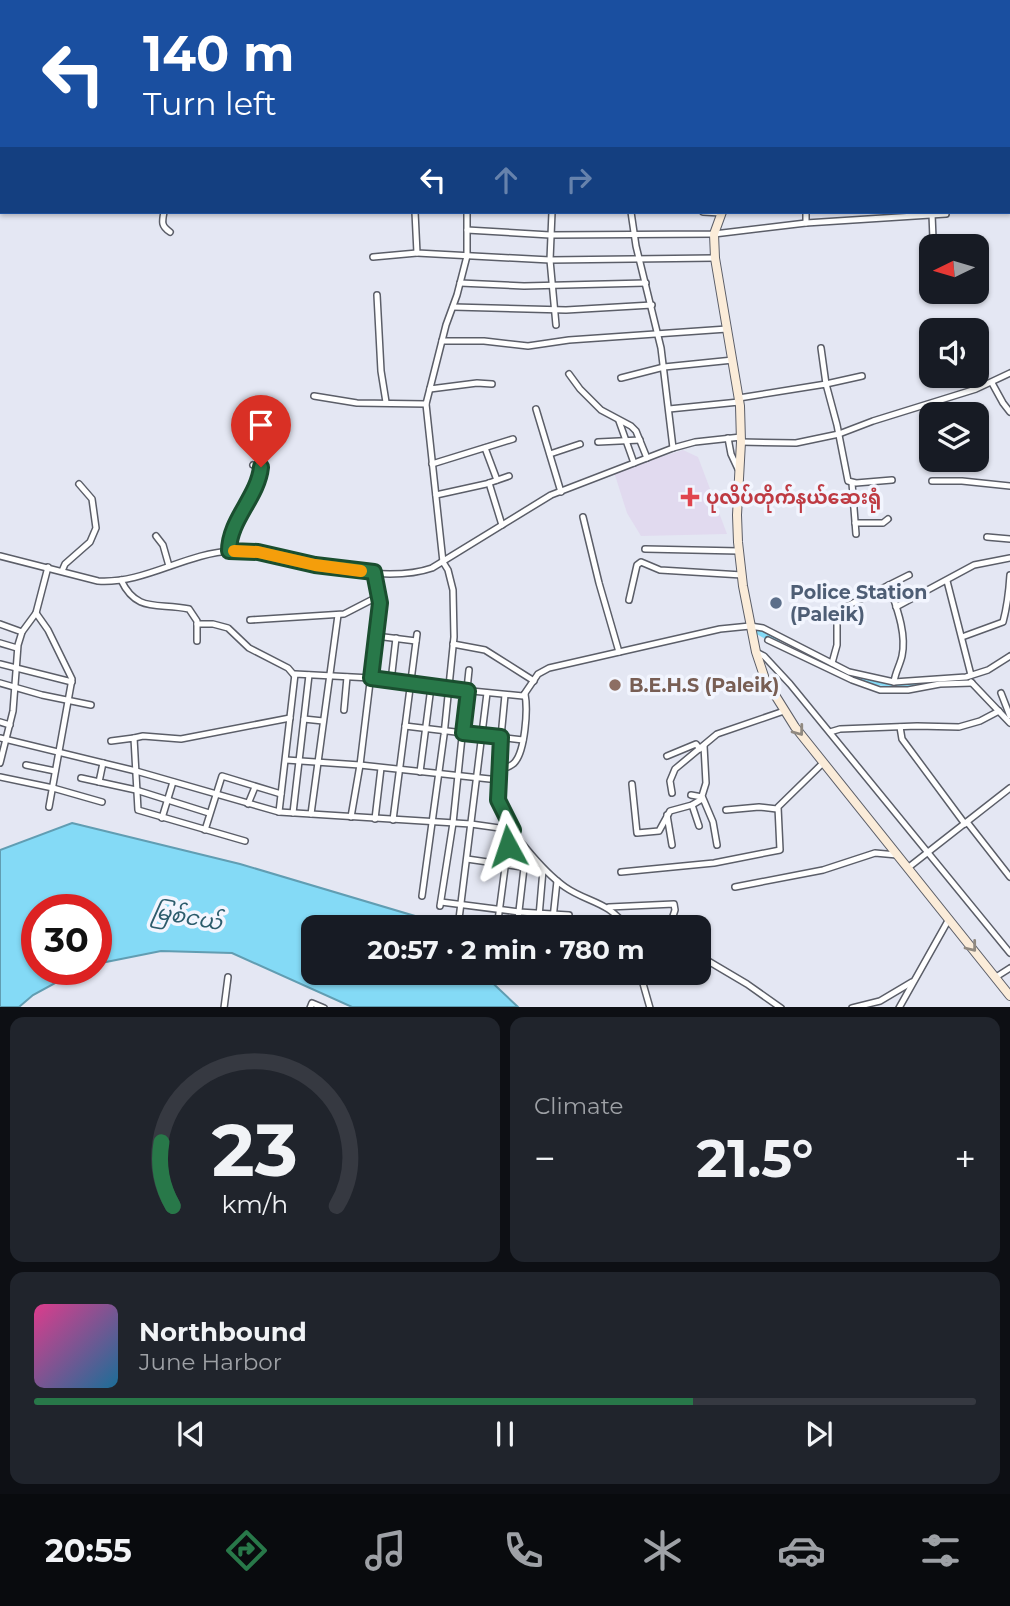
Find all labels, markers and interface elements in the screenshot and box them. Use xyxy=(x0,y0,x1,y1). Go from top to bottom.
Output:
text: 140 m xyxy=(143,24,295,83)
icon: left xyxy=(28,28,119,119)
text: Turn left xyxy=(143,84,277,123)
icon: left xyxy=(414,161,452,199)
icon: ahead xyxy=(487,161,525,199)
icon: right xyxy=(560,161,598,199)
north arrow xyxy=(919,234,989,304)
map controls xyxy=(919,234,989,472)
button: sound xyxy=(919,318,989,388)
pin xyxy=(231,395,291,467)
button: layers xyxy=(919,402,989,472)
icon: arrive xyxy=(242,406,280,444)
place label: ပုလိပ်တိုက်နယ်ဆေးရုံ xyxy=(706,484,881,513)
marker: ပုလိပ်တိုက်နယ်ဆေးရုံ xyxy=(680,487,700,507)
place label: Police Station (Paleik) xyxy=(790,581,927,626)
marker: Police Station (Paleik) xyxy=(768,595,784,611)
place label: B.E.H.S (Paleik) xyxy=(629,674,779,697)
marker: B.E.H.S (Paleik) xyxy=(607,677,623,693)
one-way arrow xyxy=(790,724,803,736)
position arrow xyxy=(471,809,545,883)
speed limit sign: 30 xyxy=(21,894,112,985)
water label: မြစ်ငယ် xyxy=(149,896,226,940)
text: 20:57 · 2 min · 780 m xyxy=(367,934,645,966)
one-way arrow xyxy=(963,939,976,952)
text: Climate xyxy=(534,1092,623,1120)
text: 23 xyxy=(212,1106,298,1194)
text: 21.5° xyxy=(696,1127,814,1190)
text: − xyxy=(534,1135,556,1182)
text: + xyxy=(954,1135,976,1182)
text: km/h xyxy=(222,1188,288,1218)
text: Northbound xyxy=(139,1316,307,1348)
text: June Harbor xyxy=(139,1348,282,1376)
icon: previous xyxy=(172,1415,210,1453)
icon: pause xyxy=(486,1415,524,1453)
icon: next xyxy=(800,1415,838,1453)
icon: directions xyxy=(222,1526,271,1575)
icon: music xyxy=(361,1526,410,1575)
icon: phone xyxy=(499,1526,548,1575)
icon: climate xyxy=(638,1526,687,1575)
icon: car xyxy=(777,1526,826,1575)
icon: filters xyxy=(916,1526,965,1575)
text: 20:55 xyxy=(45,1531,132,1570)

